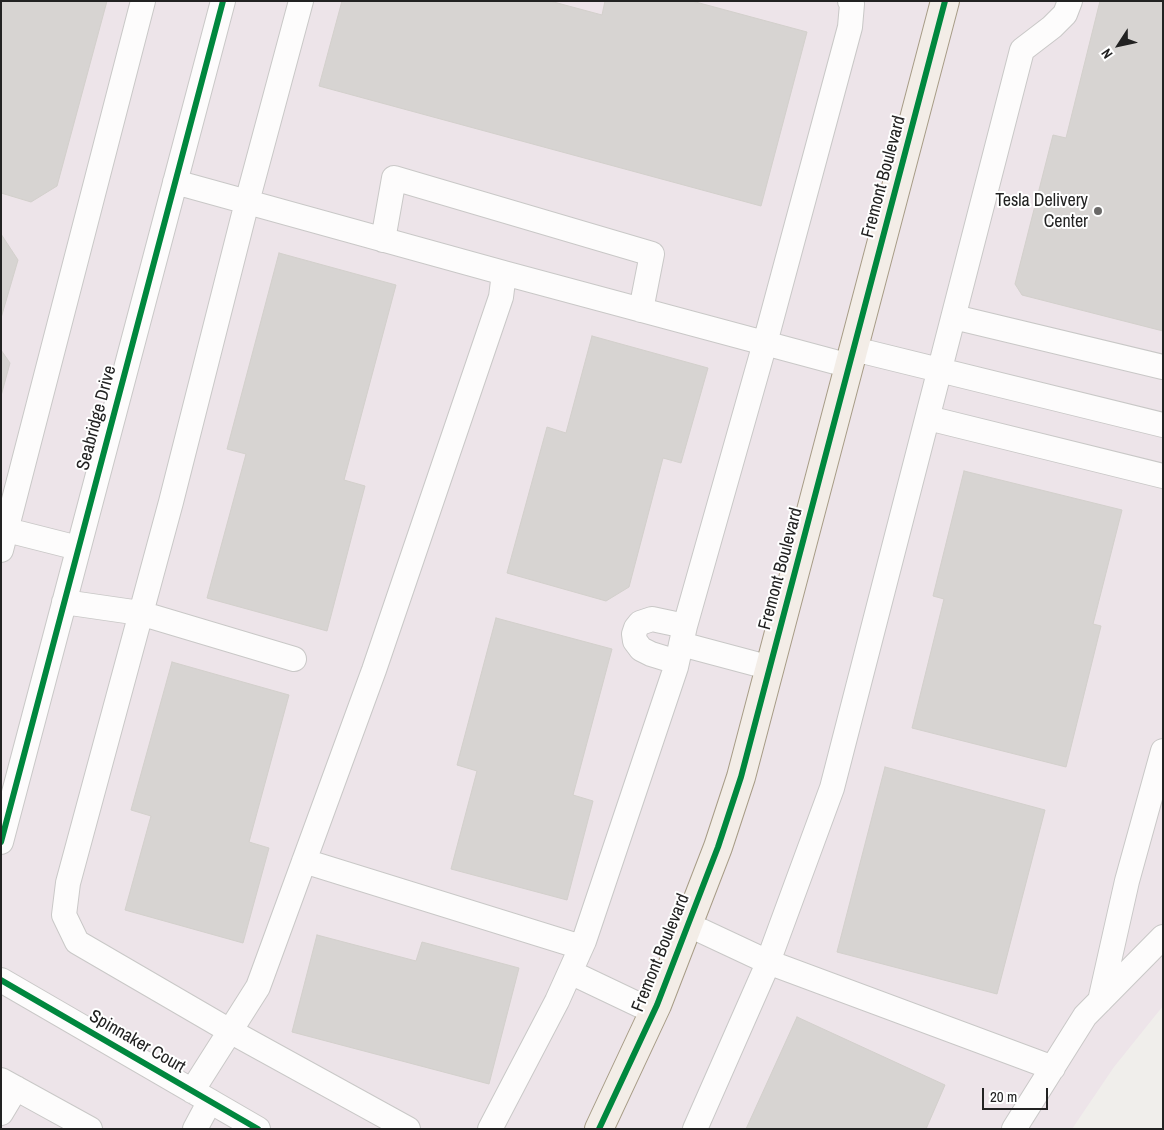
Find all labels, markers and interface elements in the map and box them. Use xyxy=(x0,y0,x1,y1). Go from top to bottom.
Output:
north arrow xyxy=(1094,20,1144,70)
text: N xyxy=(1097,45,1116,62)
street label: Fremont Boulevard xyxy=(857,114,911,240)
place label: Tesla Delivery Center xyxy=(995,190,1088,232)
marker: Tesla Delivery Center xyxy=(1092,205,1104,217)
street label: Seabridge Drive xyxy=(73,363,121,473)
street label: Fremont Boulevard xyxy=(754,506,808,632)
street label: Fremont Boulevard xyxy=(627,891,695,1015)
street label: Spinnaker Court xyxy=(85,1006,189,1078)
scale bar xyxy=(984,1078,1050,1110)
text: 20 m xyxy=(990,1086,1017,1107)

